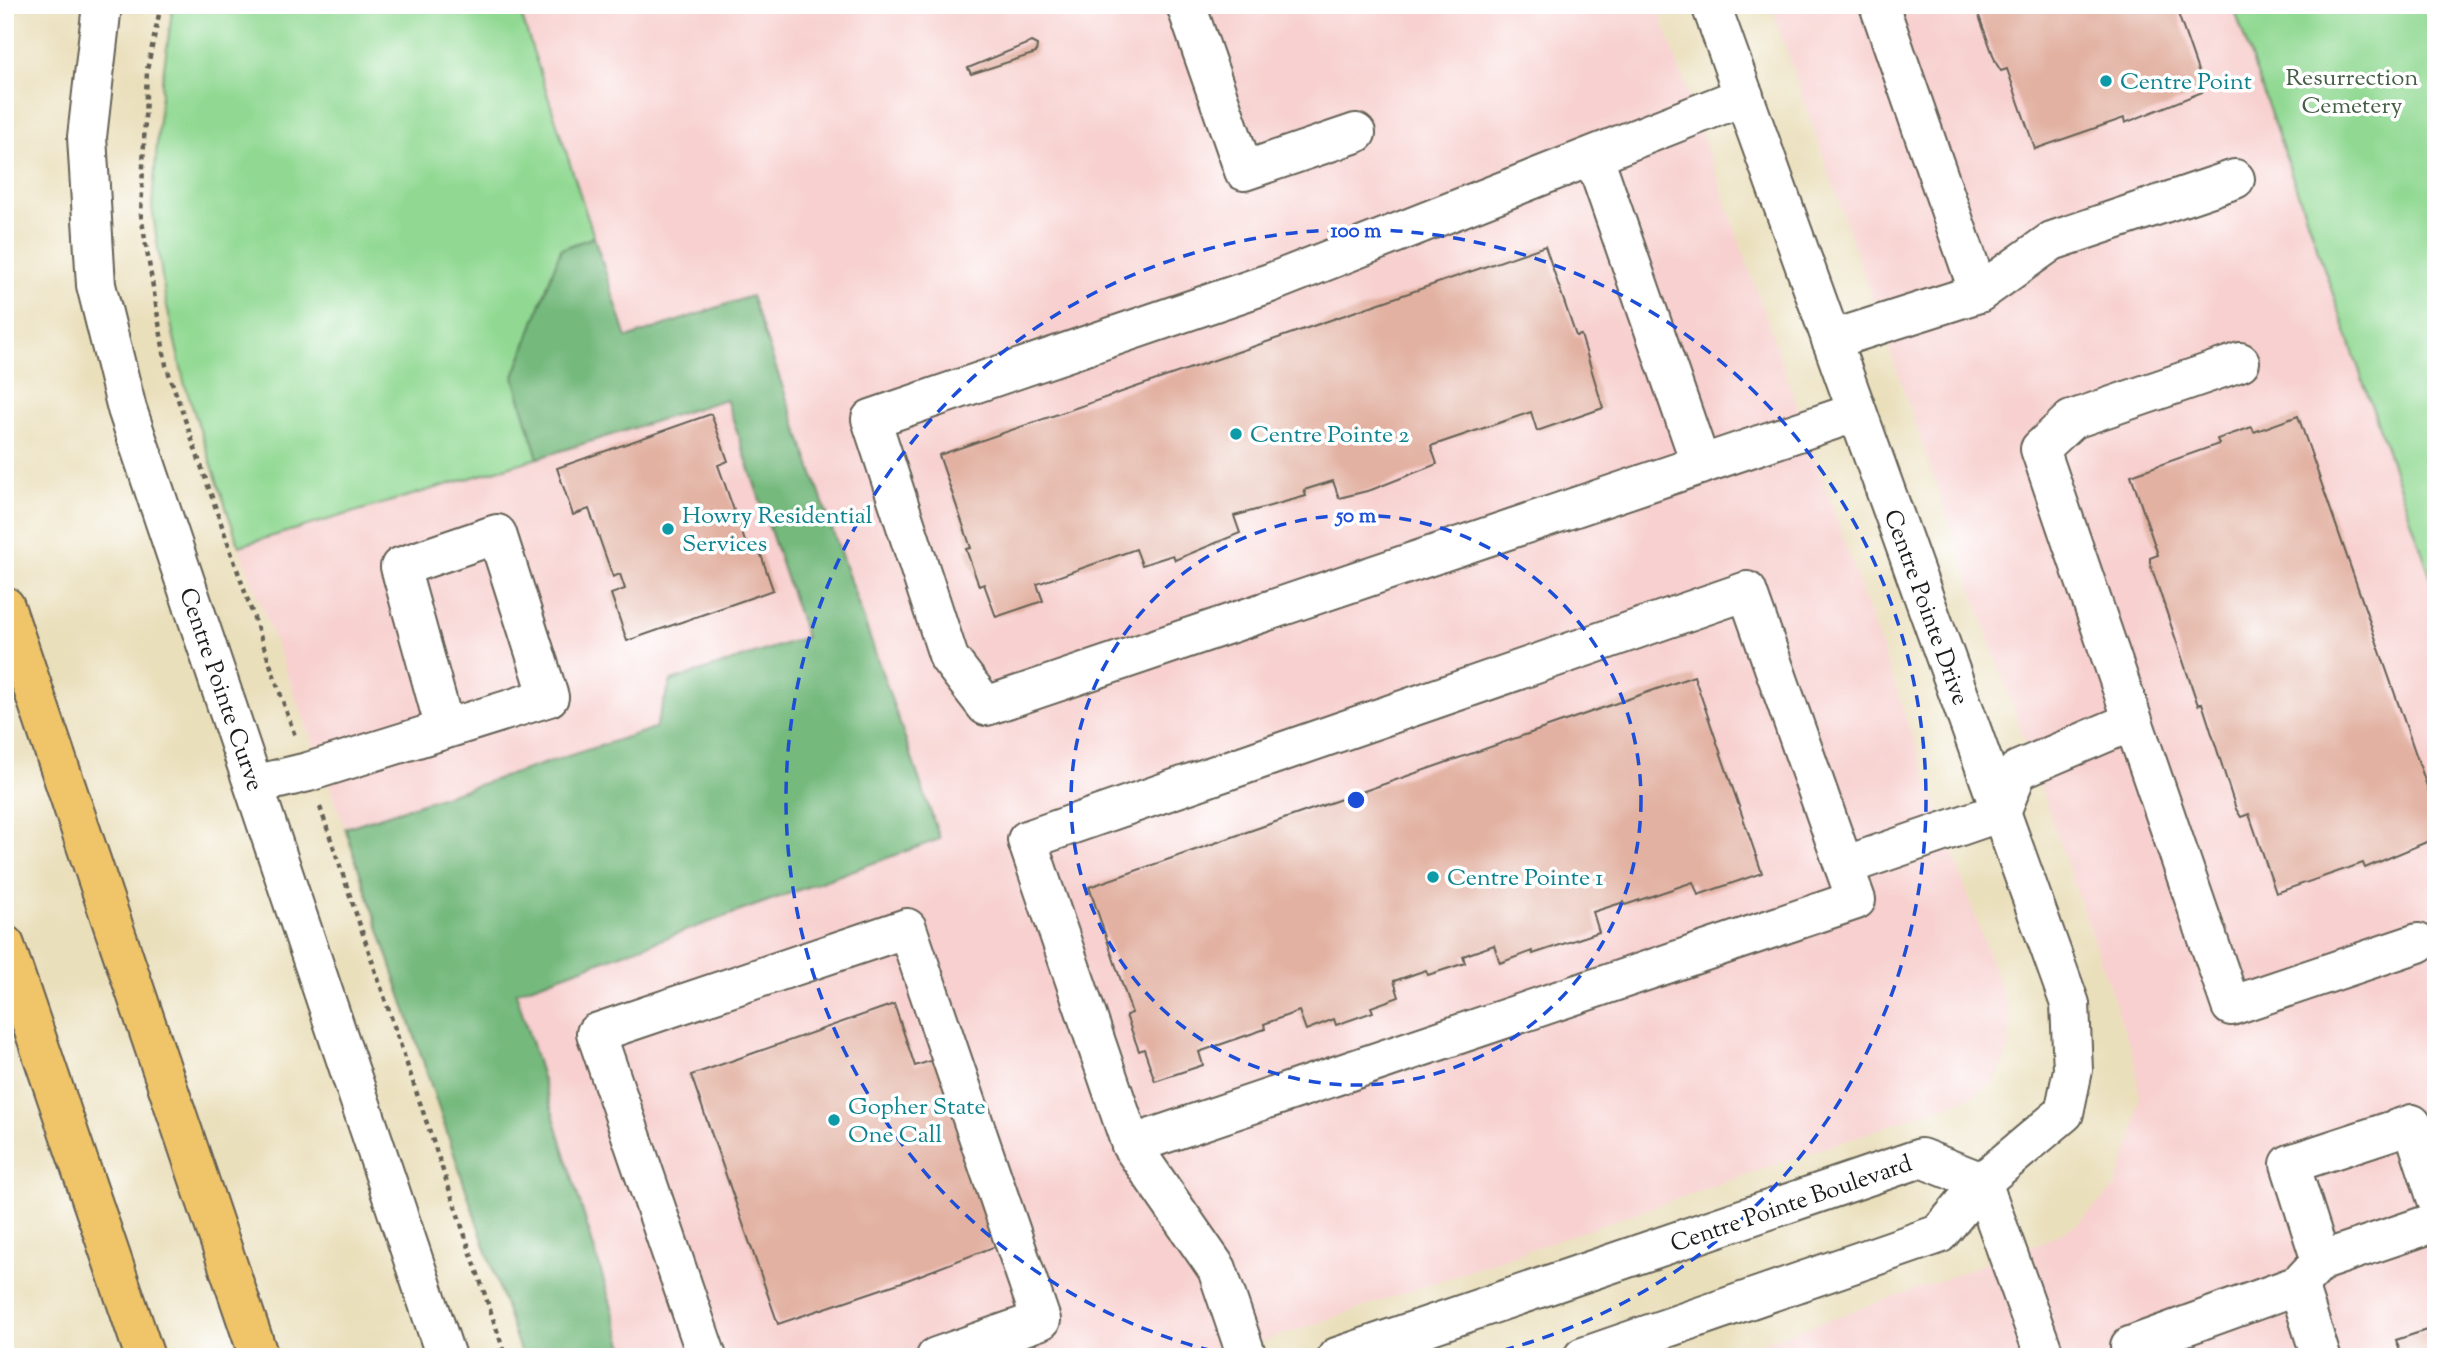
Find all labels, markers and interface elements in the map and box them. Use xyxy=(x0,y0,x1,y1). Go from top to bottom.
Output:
park label: Resurrection Cemetery xyxy=(2285,62,2419,124)
place label: Centre Point xyxy=(2120,66,2252,100)
marker: Centre Point xyxy=(2098,73,2114,89)
text: 100 m xyxy=(1331,217,1382,247)
place label: Centre Pointe 2 xyxy=(1250,419,1409,453)
marker: Centre Pointe 2 xyxy=(1228,426,1244,442)
place label: Howry Residential Services xyxy=(682,500,873,562)
text: 50 m xyxy=(1334,502,1377,532)
street label: Centre Pointe Drive xyxy=(1874,505,1976,710)
marker: Howry Residential Services xyxy=(660,521,676,537)
street label: Centre Pointe Curve xyxy=(169,583,271,796)
centre of rings xyxy=(1344,788,1368,812)
place label: Centre Pointe 1 xyxy=(1447,862,1603,896)
marker: Centre Pointe 1 xyxy=(1425,869,1441,885)
place label: Gopher State One Call xyxy=(848,1091,986,1153)
marker: Gopher State One Call xyxy=(826,1112,842,1128)
street label: Centre Pointe Boulevard xyxy=(1666,1147,1917,1262)

